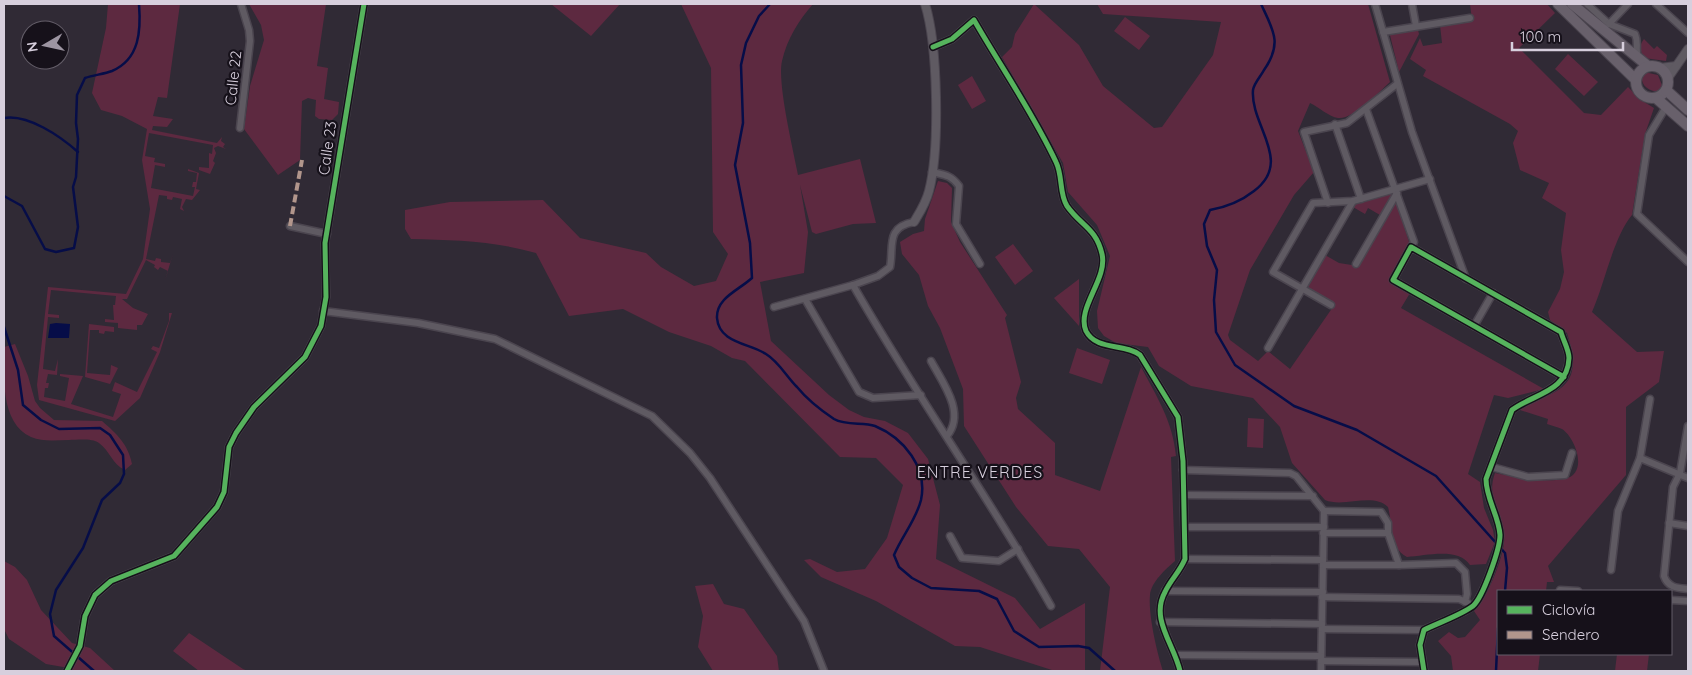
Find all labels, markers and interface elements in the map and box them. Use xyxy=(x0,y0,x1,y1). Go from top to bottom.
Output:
north arrow xyxy=(20,20,70,70)
scale bar xyxy=(1512,20,1623,52)
text: 100 m xyxy=(1520,27,1561,46)
text: N xyxy=(22,41,42,54)
street label: Calle 22 xyxy=(221,50,245,106)
street label: Calle 23 xyxy=(314,120,340,176)
district label: ENTRE VERDES xyxy=(917,462,1043,482)
legend xyxy=(1497,590,1672,655)
text: Ciclovía xyxy=(1542,600,1595,619)
text: Sendero xyxy=(1542,625,1600,644)

